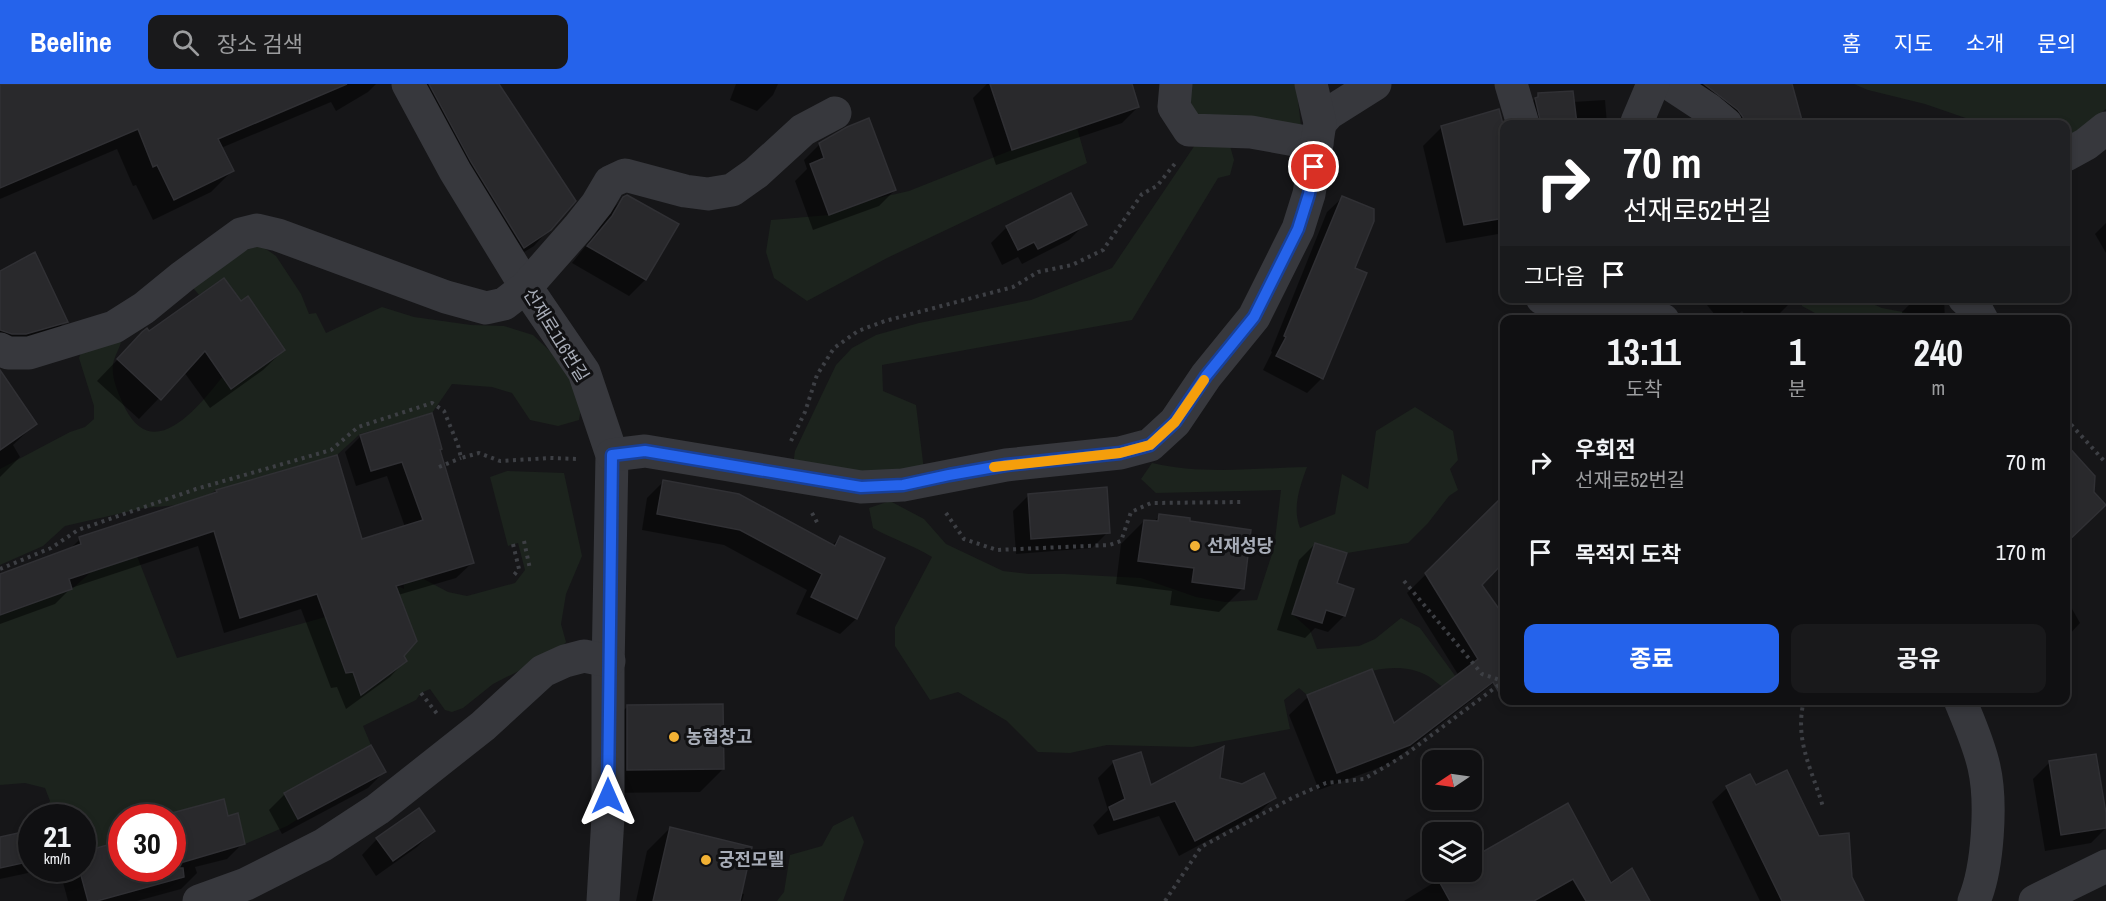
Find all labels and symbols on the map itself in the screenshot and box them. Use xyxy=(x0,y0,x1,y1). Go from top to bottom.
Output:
pin xyxy=(1288,141,1339,192)
street label: 선재로116번길 xyxy=(518,283,595,386)
place label: 선재성당 xyxy=(1207,533,1273,558)
marker: 선재성당 xyxy=(1188,539,1202,553)
place label: 농협창고 xyxy=(686,724,752,749)
marker: 농협창고 xyxy=(667,730,681,744)
north arrow xyxy=(1422,750,1482,810)
position arrow xyxy=(576,764,640,828)
speed limit sign: 30 xyxy=(108,804,186,882)
place label: 궁전모텔 xyxy=(718,847,784,872)
marker: 궁전모텔 xyxy=(699,853,713,867)

